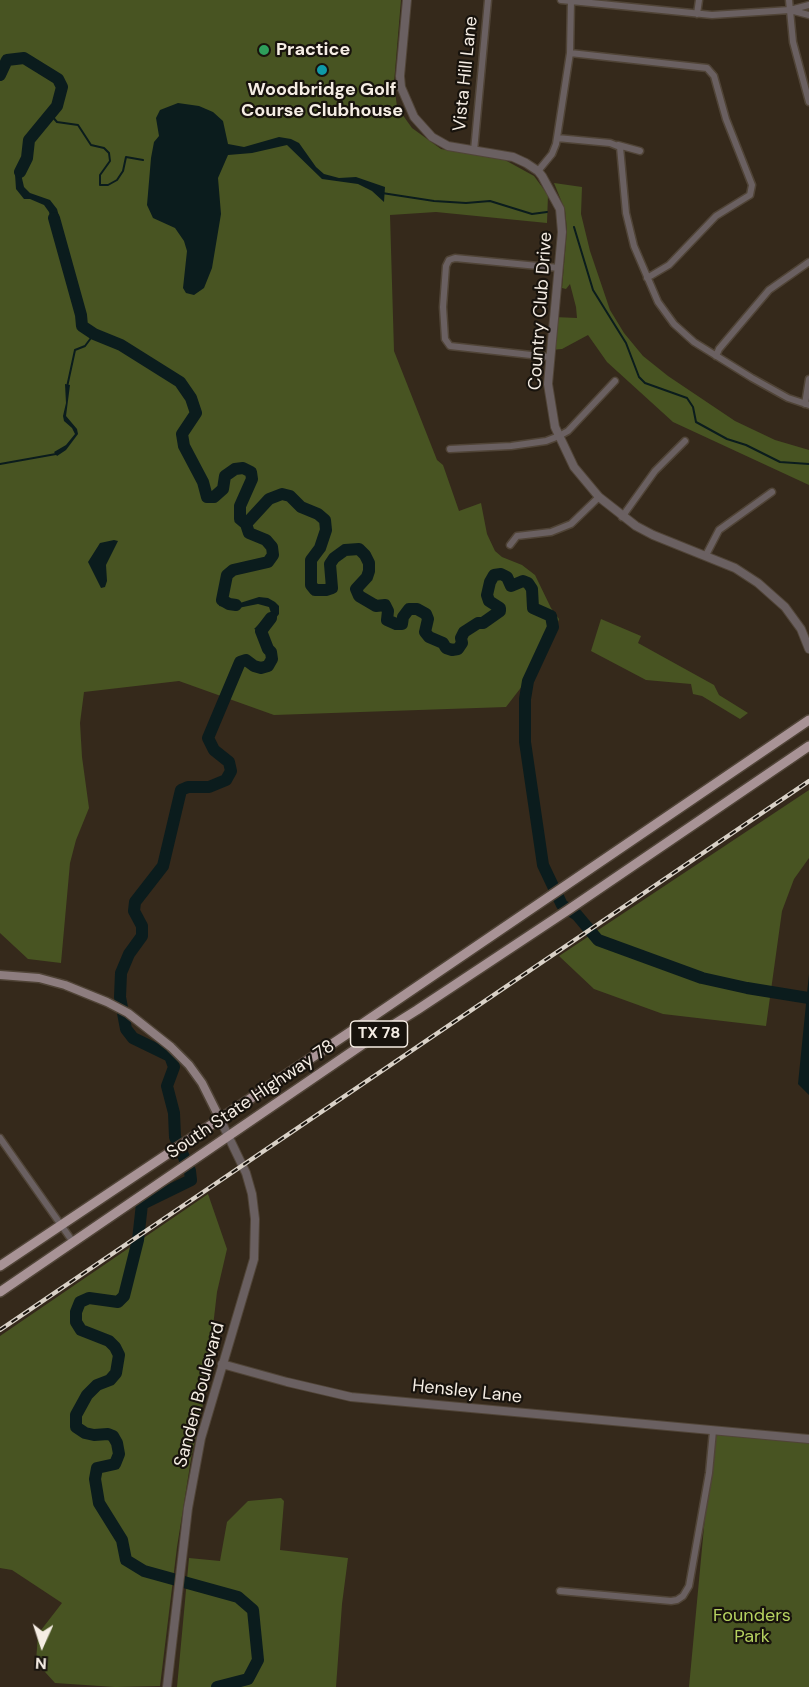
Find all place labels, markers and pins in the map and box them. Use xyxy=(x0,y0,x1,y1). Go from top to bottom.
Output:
place label: Practice xyxy=(276,39,350,61)
marker: Practice xyxy=(257,43,271,57)
marker: Woodbridge Golf Course Clubhouse xyxy=(315,63,329,77)
place label: Woodbridge Golf Course Clubhouse xyxy=(241,79,403,122)

